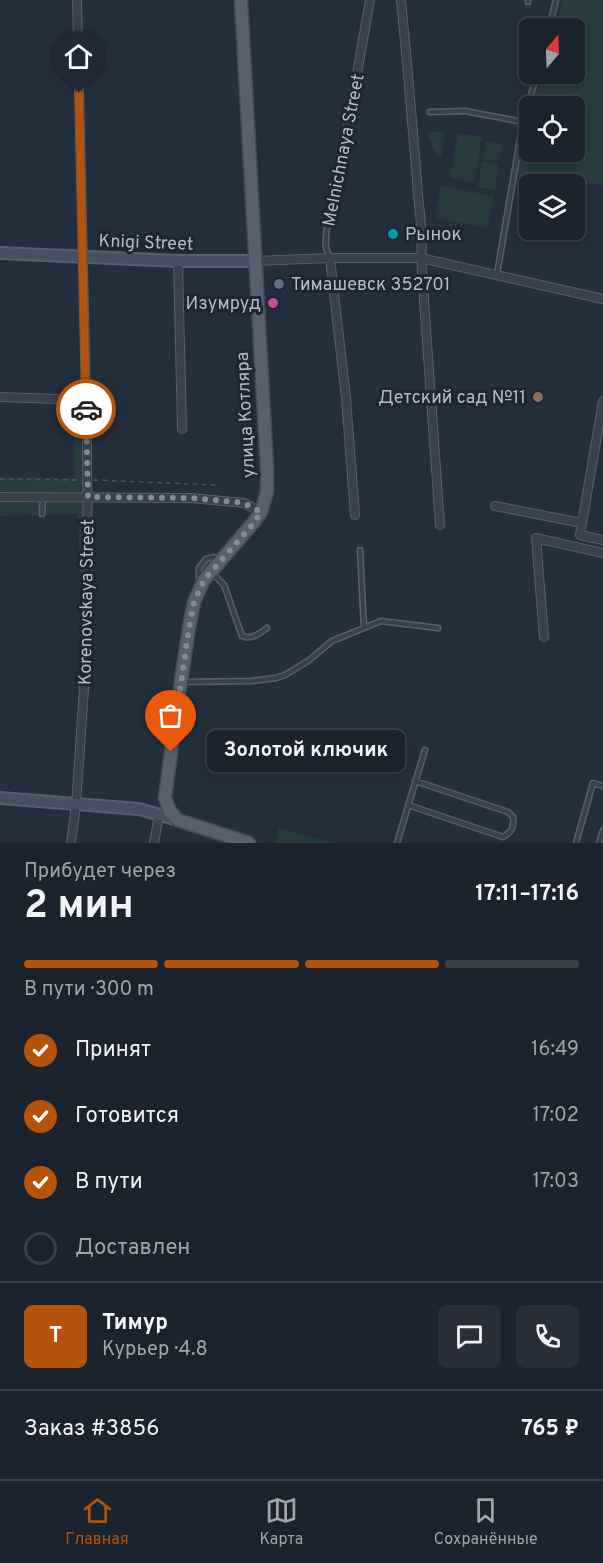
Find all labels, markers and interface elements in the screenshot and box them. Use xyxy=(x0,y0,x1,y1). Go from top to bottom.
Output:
north arrow xyxy=(519,18,585,84)
map controls xyxy=(519,18,585,240)
pin xyxy=(53,31,104,93)
icon: home xyxy=(62,40,95,73)
street label: Melnichnaya Street xyxy=(318,72,371,229)
button: locate xyxy=(519,96,585,162)
button: layers xyxy=(519,174,585,240)
place label: Рынок xyxy=(405,224,462,247)
marker: Рынок xyxy=(386,227,400,241)
street label: Knigi Street xyxy=(98,230,194,257)
place label: Тимашевск 352701 xyxy=(291,274,450,297)
marker: Тимашевск 352701 xyxy=(272,277,286,291)
place label: Изумруд xyxy=(186,293,261,316)
marker: Изумруд xyxy=(266,296,280,310)
street label: улица Котляра xyxy=(232,351,261,479)
courier xyxy=(56,379,116,439)
place label: Детский сад №11 xyxy=(378,387,526,410)
marker: Детский сад №11 xyxy=(531,390,545,404)
icon: car xyxy=(70,393,103,426)
street label: Korenovskaya Street xyxy=(75,519,100,685)
pin xyxy=(145,690,196,752)
icon: bag xyxy=(154,699,187,732)
callout: Золотой ключик xyxy=(207,731,405,773)
text: Золотой ключик xyxy=(224,738,388,764)
text: Прибудет через xyxy=(24,859,176,885)
text: 17:11–17:16 xyxy=(475,881,579,908)
text: 2 мин xyxy=(24,883,134,932)
text: В пути · 300 m xyxy=(24,977,154,1003)
icon: check xyxy=(24,1034,57,1067)
text: Принят xyxy=(75,1037,151,1064)
text: 16:49 xyxy=(531,1037,579,1063)
icon: check xyxy=(24,1100,57,1133)
text: Готовится xyxy=(75,1103,179,1130)
text: 17:02 xyxy=(532,1103,579,1129)
icon: check xyxy=(24,1166,57,1199)
text: В пути xyxy=(75,1169,143,1196)
text: 17:03 xyxy=(533,1169,579,1195)
text: Доставлен xyxy=(75,1235,190,1262)
button: chat xyxy=(438,1305,501,1368)
button: phone xyxy=(516,1305,579,1368)
text: Тимур xyxy=(102,1310,168,1337)
text: Т xyxy=(49,1323,62,1350)
text: Курьер · 4.8 xyxy=(102,1337,208,1363)
text: Заказ #3856 xyxy=(24,1416,159,1443)
text: 765 ₽ xyxy=(521,1416,579,1443)
tab: Главная xyxy=(65,1494,129,1550)
tab: Карта xyxy=(259,1494,303,1550)
tab: Сохранённые xyxy=(434,1494,538,1550)

